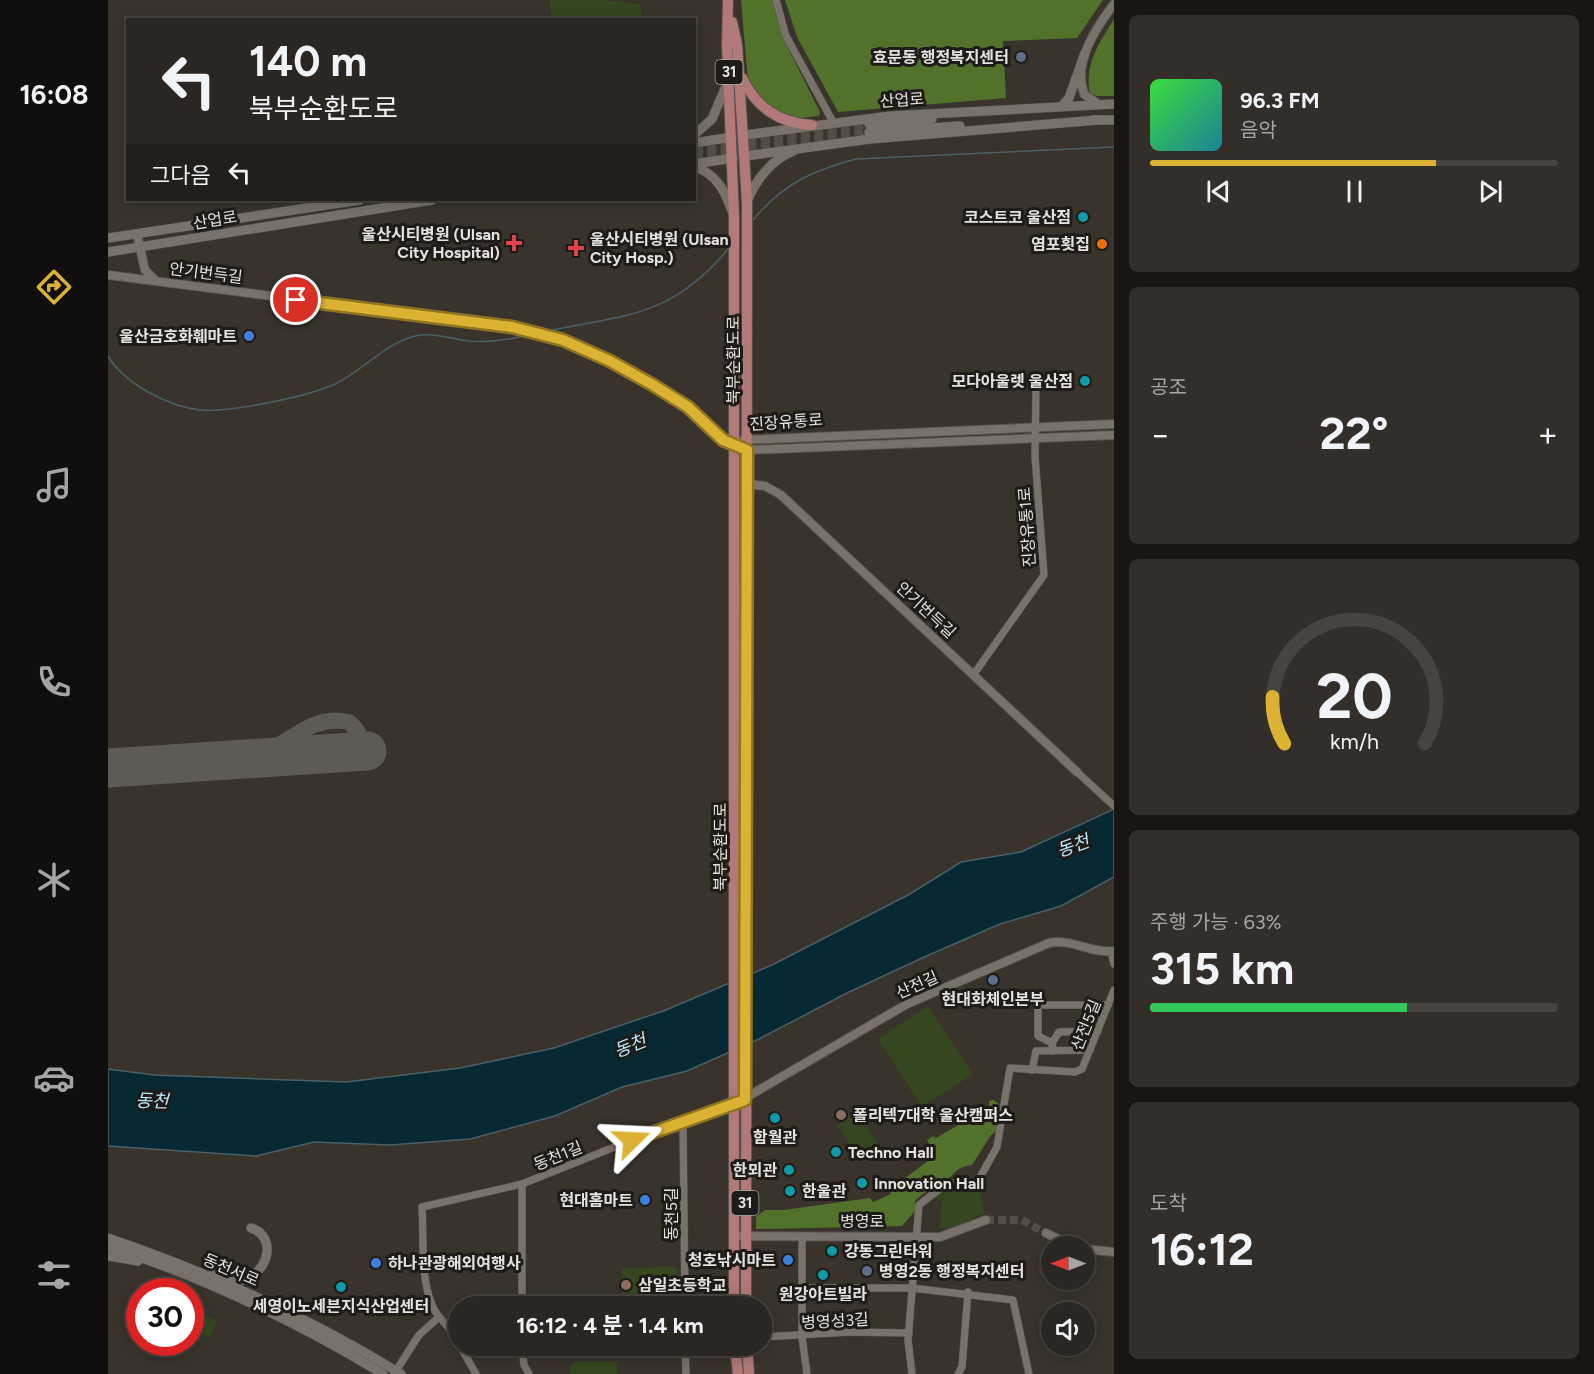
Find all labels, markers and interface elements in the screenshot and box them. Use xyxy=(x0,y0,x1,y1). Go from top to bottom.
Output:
text: 140 m xyxy=(249,36,367,87)
icon: left xyxy=(150,42,228,120)
place label: 효문동 행정복지센터 xyxy=(873,48,1009,67)
marker: 효문동 행정복지센터 xyxy=(1014,50,1028,64)
road number: 31 xyxy=(716,60,742,84)
text: 16:08 xyxy=(19,78,89,111)
text: 96.3 FM xyxy=(1240,87,1320,114)
street label: 산업로 xyxy=(879,89,925,111)
text: 북부순환도로 xyxy=(249,92,398,125)
text: 음악 xyxy=(1240,118,1277,142)
icon: left xyxy=(223,156,256,189)
text: 그다음 xyxy=(150,162,211,189)
icon: previous xyxy=(1202,175,1235,208)
icon: pause xyxy=(1338,175,1371,208)
icon: next xyxy=(1474,175,1507,208)
street label: 산업로 xyxy=(192,207,239,233)
place label: 코스트코 울산점 xyxy=(964,208,1071,227)
marker: 코스트코 울산점 xyxy=(1076,210,1090,224)
place label: 울산시티병원 (Ulsan City Hospital) xyxy=(361,225,500,262)
place label: 울산시티병원 (Ulsan City Hosp.) xyxy=(590,230,729,267)
marker: 울산시티병원 (Ulsan City Hospital) xyxy=(505,234,523,252)
place label: 염포횟집 xyxy=(1031,235,1090,254)
marker: 염포횟집 xyxy=(1095,237,1109,251)
marker: 울산시티병원 (Ulsan City Hosp.) xyxy=(567,239,585,257)
street label: 안기번득길 xyxy=(168,259,244,287)
icon: directions xyxy=(33,266,75,308)
pin xyxy=(270,274,321,325)
icon: arrive xyxy=(279,283,312,316)
street label: 북부순환도로 xyxy=(724,316,743,404)
place label: 울산금호화훼마트 xyxy=(119,327,237,346)
marker: 울산금호화훼마트 xyxy=(242,329,256,343)
place label: 모다아울렛 울산점 xyxy=(951,372,1073,391)
marker: 모다아울렛 울산점 xyxy=(1078,374,1092,388)
text: 공조 xyxy=(1150,375,1187,399)
text: 22° xyxy=(1319,406,1389,460)
street label: 진장유통로 xyxy=(749,410,824,434)
text: − xyxy=(1150,415,1171,454)
text: + xyxy=(1537,415,1558,454)
icon: music xyxy=(33,464,75,506)
street label: 진장유통1로 xyxy=(1015,486,1039,568)
street label: 안기번득길 xyxy=(893,578,959,642)
text: 20 xyxy=(1316,659,1392,734)
icon: phone xyxy=(33,661,75,703)
text: km/h xyxy=(1330,729,1378,754)
street label: 북부순환도로 xyxy=(711,803,730,891)
water label: 동천 xyxy=(1054,829,1095,862)
icon: climate xyxy=(33,859,75,901)
text: 주행 가능 · 63% xyxy=(1150,910,1281,934)
text: 315 km xyxy=(1150,941,1294,995)
street label: 산전길 xyxy=(893,967,941,1003)
marker: 현대화체인본부 xyxy=(986,973,1000,987)
place label: 현대화체인본부 xyxy=(941,990,1045,1009)
street label: 산전5길 xyxy=(1067,997,1105,1053)
water label: 동천 xyxy=(611,1029,652,1062)
icon: car xyxy=(33,1057,75,1099)
water label: 동천 xyxy=(135,1089,171,1113)
place label: 폴리텍7대학 울산캠퍼스 xyxy=(853,1106,1013,1125)
position arrow xyxy=(600,1108,664,1172)
marker: 폴리텍7대학 울산캠퍼스 xyxy=(834,1108,848,1122)
marker: 함월관 xyxy=(768,1111,782,1125)
place label: 함월관 xyxy=(753,1128,797,1147)
street label: 동천1길 xyxy=(531,1138,585,1174)
place label: Techno Hall xyxy=(848,1143,934,1162)
marker: Techno Hall xyxy=(829,1145,843,1159)
place label: 한뫼관 xyxy=(733,1161,777,1180)
marker: 한뫼관 xyxy=(782,1163,796,1177)
place label: Innovation Hall xyxy=(874,1174,984,1193)
marker: Innovation Hall xyxy=(855,1176,869,1190)
place label: 한울관 xyxy=(802,1182,846,1201)
marker: 한울관 xyxy=(783,1184,797,1198)
street label: 동천5길 xyxy=(662,1187,681,1241)
place label: 현대홈마트 xyxy=(559,1191,633,1210)
road number: 31 xyxy=(732,1191,758,1215)
text: 도착 xyxy=(1150,1191,1187,1215)
marker: 현대홈마트 xyxy=(638,1193,652,1207)
street label: 병영로 xyxy=(840,1212,884,1231)
text: 16:12 xyxy=(1150,1222,1254,1276)
north arrow xyxy=(1041,1236,1095,1290)
map controls xyxy=(1041,1236,1095,1356)
place label: 강동그린타워 xyxy=(844,1242,932,1261)
marker: 강동그린타워 xyxy=(825,1244,839,1258)
street label: 동천서로 xyxy=(200,1250,262,1290)
place label: 청호낚시마트 xyxy=(688,1251,776,1270)
marker: 청호낚시마트 xyxy=(781,1253,795,1267)
icon: filters xyxy=(33,1254,75,1296)
place label: 하나관광해외여행사 xyxy=(388,1254,521,1273)
marker: 하나관광해외여행사 xyxy=(369,1256,383,1270)
place label: 병영2동 행정복지센터 xyxy=(879,1262,1025,1281)
marker: 병영2동 행정복지센터 xyxy=(860,1264,874,1278)
marker: 원강아트빌라 xyxy=(816,1268,830,1282)
place label: 삼일초등학교 xyxy=(638,1276,727,1295)
speed limit sign: 30 xyxy=(126,1278,204,1356)
marker: 삼일초등학교 xyxy=(619,1278,633,1292)
marker: 세영이노세븐지식산업센터 xyxy=(334,1280,348,1294)
place label: 원강아트빌라 xyxy=(779,1285,867,1304)
place label: 세영이노세븐지식산업센터 xyxy=(253,1297,429,1316)
button: sound xyxy=(1041,1302,1095,1356)
street label: 병영성3길 xyxy=(801,1310,869,1332)
text: 16:12 · 4 분 · 1.4 km xyxy=(516,1312,704,1339)

